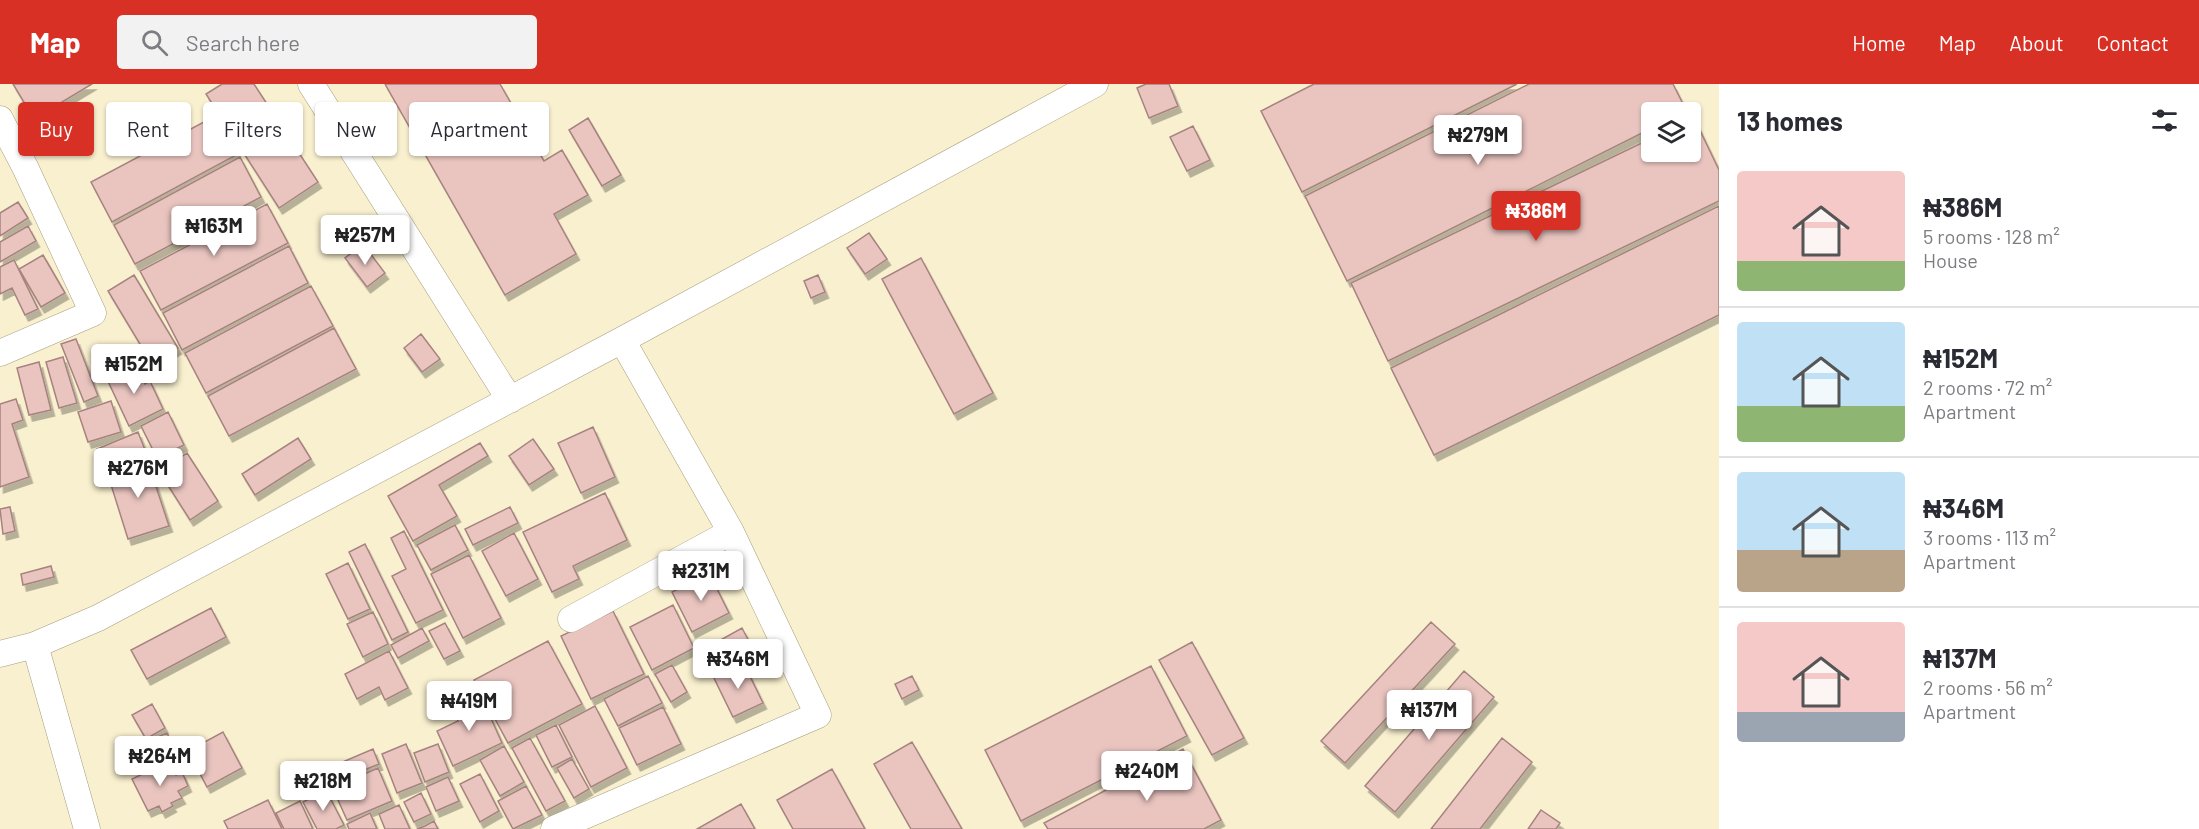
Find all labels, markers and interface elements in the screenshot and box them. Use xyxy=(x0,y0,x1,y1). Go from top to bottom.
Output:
search box xyxy=(117,15,537,69)
text: Map xyxy=(30,25,81,59)
icon: search xyxy=(138,26,171,59)
text: Search here xyxy=(186,29,300,55)
text: Home xyxy=(1852,30,1906,55)
text: Map xyxy=(1939,30,1976,55)
text: About xyxy=(2009,30,2064,55)
text: Contact xyxy=(2097,30,2169,55)
chip: Buy xyxy=(18,102,94,156)
chip: Rent xyxy=(106,102,191,156)
chip: Filters xyxy=(203,102,303,156)
chip: New xyxy=(315,102,397,156)
chip: Apartment xyxy=(409,102,549,156)
map controls xyxy=(1641,102,1701,162)
button: layers xyxy=(1641,102,1701,162)
icon: filters xyxy=(2148,104,2181,137)
text: 13 homes xyxy=(1737,105,1843,136)
pin: ₦279M xyxy=(1436,115,1520,166)
text: ₦279M xyxy=(1448,122,1508,146)
pin: ₦386M xyxy=(1494,191,1578,242)
text: ₦386M xyxy=(1923,191,2002,222)
icon: home xyxy=(1785,195,1857,267)
text: ₦386M xyxy=(1505,198,1567,222)
pin: ₦163M xyxy=(172,206,256,257)
text: ₦163M xyxy=(185,213,243,237)
pin: ₦257M xyxy=(323,215,407,266)
text: ₦257M xyxy=(335,222,395,246)
text: 5 rooms · 128 m² xyxy=(1923,224,2060,248)
text: House xyxy=(1923,248,1978,272)
text: ₦152M xyxy=(1923,342,1998,373)
pin: ₦152M xyxy=(92,344,176,395)
icon: home xyxy=(1785,346,1857,418)
text: ₦152M xyxy=(105,351,163,375)
text: 2 rooms · 72 m² xyxy=(1923,375,2052,399)
text: Apartment xyxy=(1923,399,2016,423)
pin: ₦276M xyxy=(96,448,180,499)
text: ₦276M xyxy=(108,455,168,479)
text: ₦346M xyxy=(1923,492,2004,523)
icon: home xyxy=(1785,496,1857,568)
text: 3 rooms · 113 m² xyxy=(1923,525,2056,549)
text: Apartment xyxy=(1923,549,2016,573)
pin: ₦231M xyxy=(659,551,743,602)
text: ₦231M xyxy=(672,558,730,582)
pin: ₦346M xyxy=(696,639,780,690)
text: ₦137M xyxy=(1923,642,1997,673)
text: ₦346M xyxy=(707,646,769,670)
icon: home xyxy=(1785,646,1857,718)
text: 2 rooms · 56 m² xyxy=(1923,675,2053,699)
pin: ₦419M xyxy=(427,681,511,732)
text: ₦419M xyxy=(441,688,497,712)
pin: ₦137M xyxy=(1387,690,1471,741)
text: ₦137M xyxy=(1401,697,1457,721)
text: Apartment xyxy=(1923,699,2016,723)
pin: ₦264M xyxy=(118,736,202,787)
text: ₦264M xyxy=(129,743,191,767)
pin: ₦240M xyxy=(1105,751,1189,802)
text: ₦240M xyxy=(1115,758,1179,782)
pin: ₦218M xyxy=(281,761,365,812)
text: ₦218M xyxy=(294,768,352,792)

